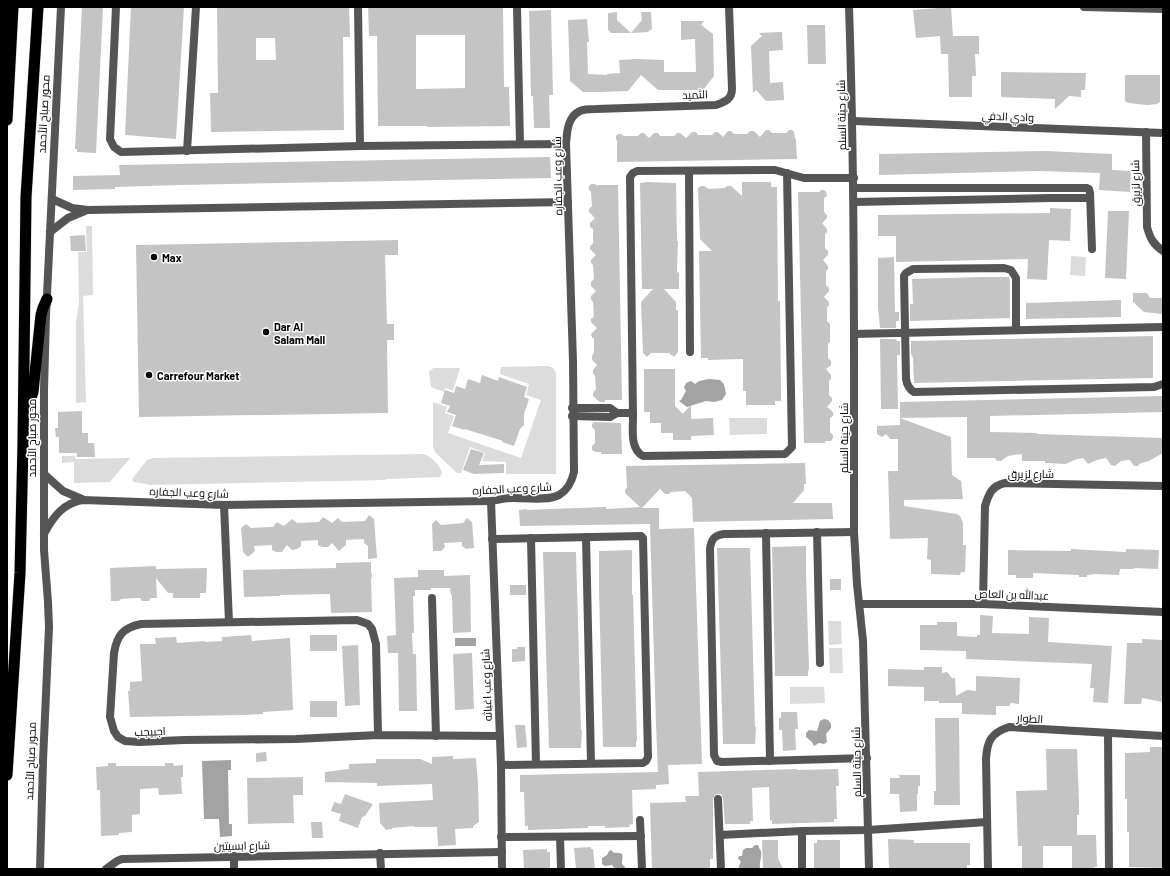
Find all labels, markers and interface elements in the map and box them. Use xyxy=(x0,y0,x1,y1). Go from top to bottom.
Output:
street label: محور صباح الأحمد xyxy=(34,74,54,154)
street label: شارع حينة السلم xyxy=(834,79,850,150)
street label: الثميد xyxy=(682,87,708,101)
street label: وادي الدفي xyxy=(981,109,1034,126)
street label: شارع وعب الجفاره xyxy=(550,136,566,216)
street label: شارع لزيرق xyxy=(1128,160,1144,206)
place label: Max xyxy=(162,251,182,264)
marker: Max xyxy=(149,252,159,262)
place label: Dar Al Salam Mall xyxy=(274,320,326,346)
marker: Dar Al Salam Mall xyxy=(261,327,271,337)
place label: Carrefour Market xyxy=(157,369,239,382)
marker: Carrefour Market xyxy=(144,370,154,380)
street label: محور صباح الأحمد xyxy=(25,399,40,477)
street label: شارع حينة السلم xyxy=(837,403,852,473)
street label: شارع لزيرق xyxy=(1008,467,1054,482)
street label: شارع وعب الجفاره xyxy=(472,479,552,499)
street label: شارع وعب الجفاره xyxy=(149,484,229,502)
street label: عبدالله بن العاص xyxy=(974,585,1050,603)
street label: شارع وعب اغباثه xyxy=(478,648,496,721)
street label: الطوار xyxy=(1015,711,1044,726)
street label: محور صباح الأحمد xyxy=(22,721,40,801)
street label: اجبيجب xyxy=(134,724,166,738)
street label: شارع حينة السلم xyxy=(849,726,865,797)
street label: شارع ابسيتين xyxy=(214,838,270,854)

